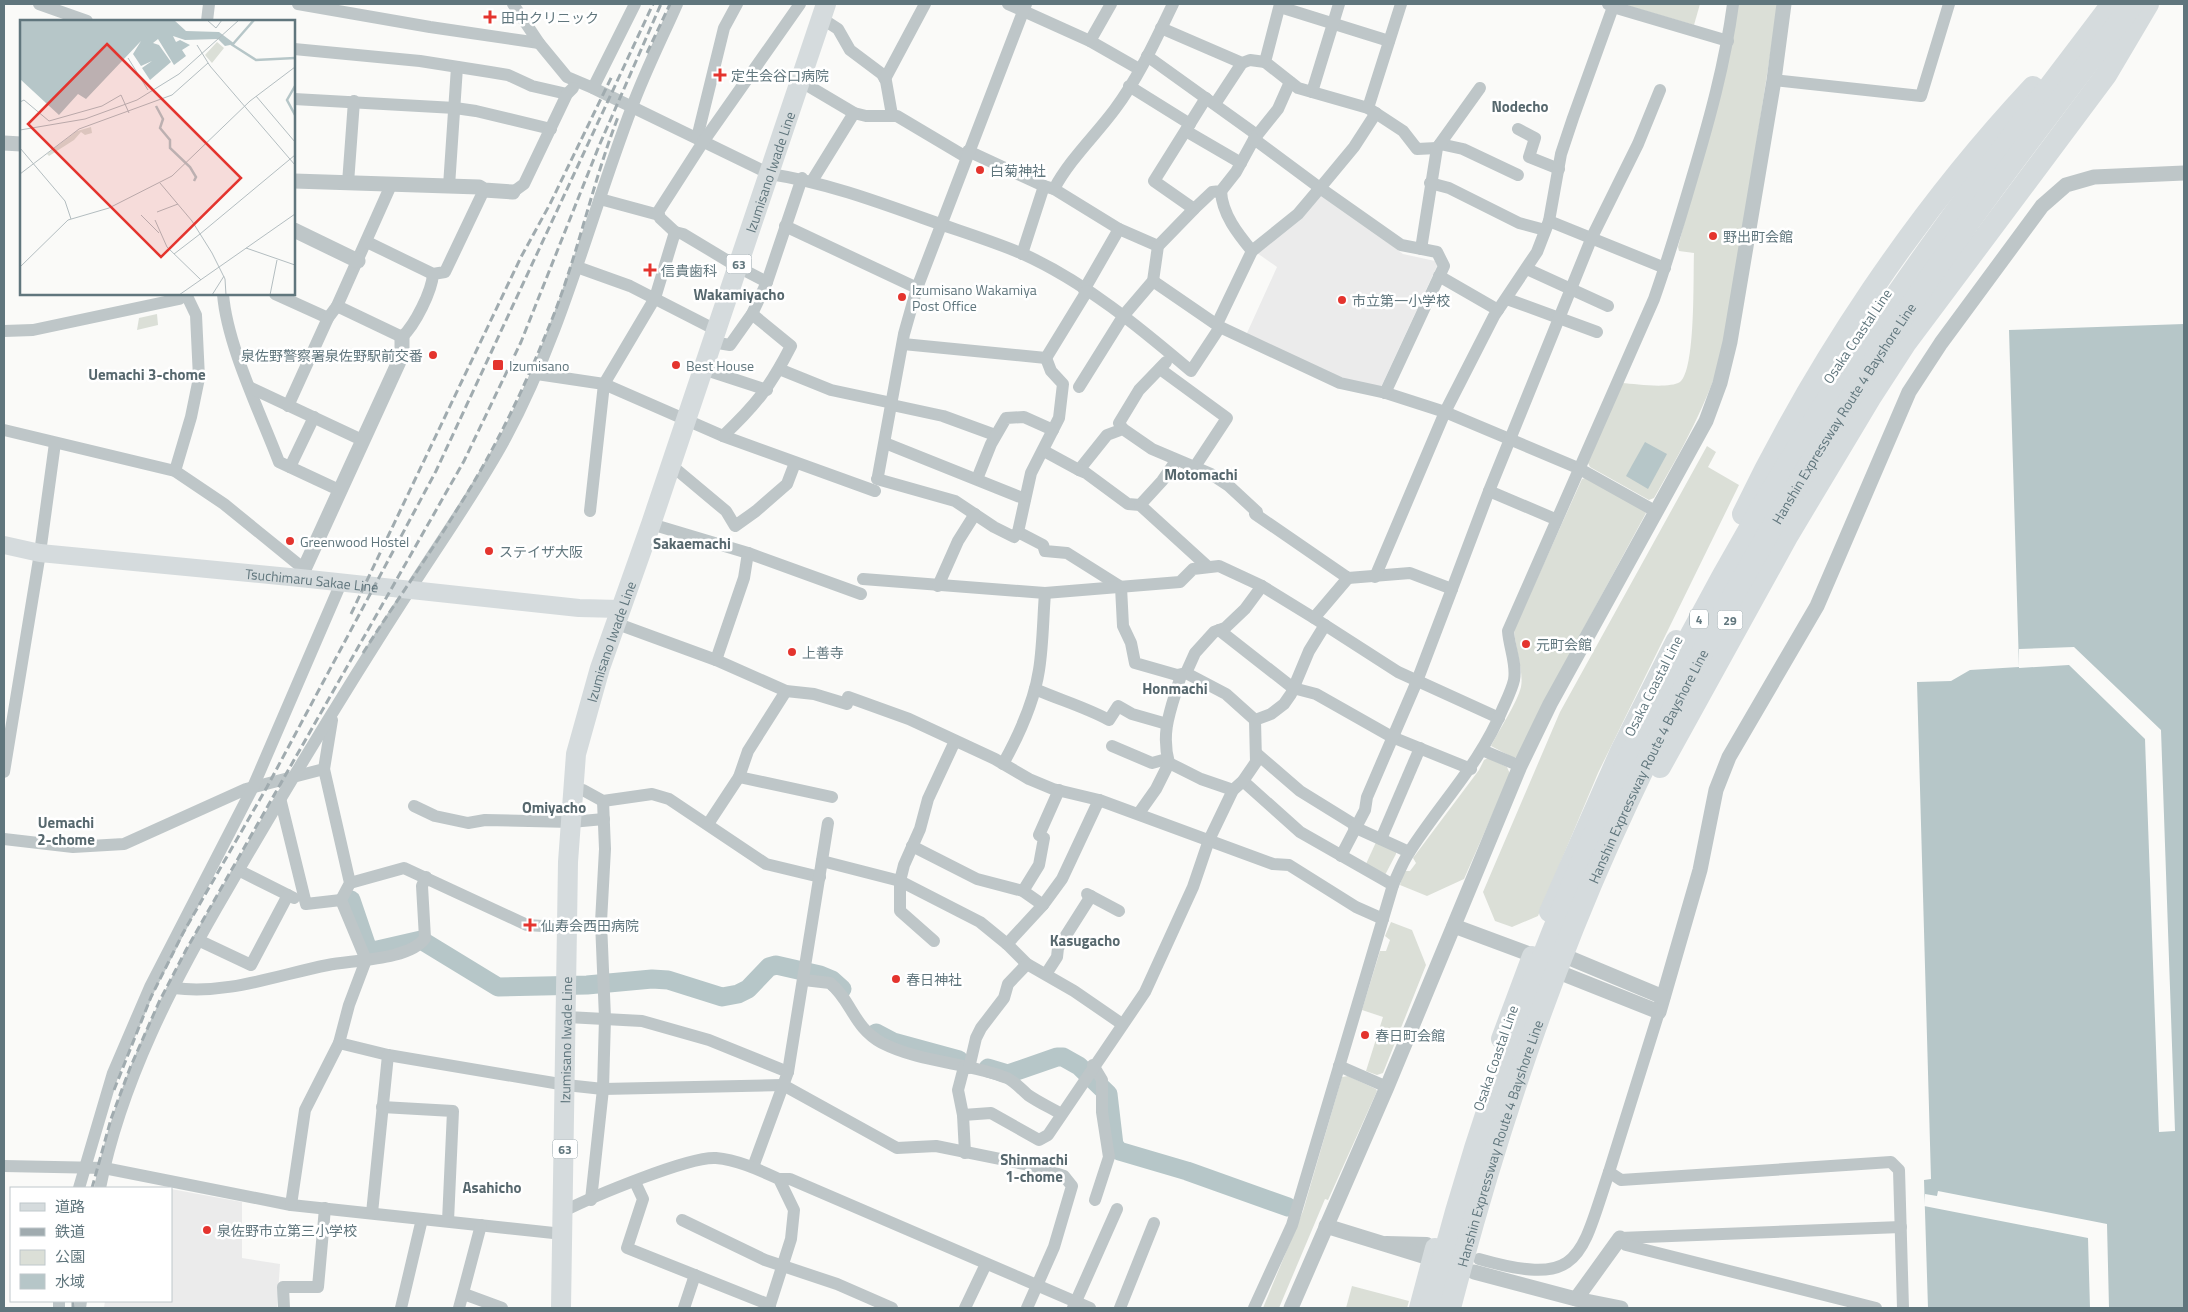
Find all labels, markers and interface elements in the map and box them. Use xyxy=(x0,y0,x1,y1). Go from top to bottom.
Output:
place label: 田中クリニック xyxy=(501,7,599,28)
marker: 田中クリニック xyxy=(483,10,497,24)
inset map xyxy=(20,20,295,295)
place label: 定生会谷口病院 xyxy=(731,65,829,86)
marker: 定生会谷口病院 xyxy=(713,68,727,82)
district label: Nodecho xyxy=(1491,95,1549,118)
street label: Izumisano Iwade Line xyxy=(739,108,800,235)
place label: 白菊神社 xyxy=(990,160,1046,181)
marker: 白菊神社 xyxy=(974,164,986,176)
place label: 野出町会館 xyxy=(1723,226,1793,247)
marker: 野出町会館 xyxy=(1707,230,1719,242)
road number: 63 xyxy=(726,254,752,274)
place label: 信貴歯科 xyxy=(661,260,717,281)
marker: 信貴歯科 xyxy=(643,263,657,277)
place label: Izumisano Wakamiya Post Office xyxy=(912,279,1037,316)
district label: Wakamiyacho xyxy=(693,283,785,306)
street label: Osaka Coastal Line xyxy=(1817,284,1897,388)
place label: 市立第一小学校 xyxy=(1352,290,1450,311)
marker: Izumisano Wakamiya Post Office xyxy=(896,291,908,303)
marker: 市立第一小学校 xyxy=(1336,294,1348,306)
street label: Hanshin Expressway Route 4 Bayshore Line xyxy=(1766,298,1920,528)
place label: 泉佐野警察署泉佐野駅前交番 xyxy=(241,345,423,366)
marker: 泉佐野警察署泉佐野駅前交番 xyxy=(427,349,439,361)
place label: Izumisano xyxy=(509,355,569,376)
place label: Best House xyxy=(686,355,754,376)
marker: Izumisano xyxy=(491,358,505,372)
marker: Best House xyxy=(670,359,682,371)
district label: Uemachi 3-chome xyxy=(88,363,206,386)
district label: Motomachi xyxy=(1164,463,1238,486)
place label: Greenwood Hostel xyxy=(300,531,409,552)
district label: Sakaemachi xyxy=(653,532,731,555)
marker: Greenwood Hostel xyxy=(284,535,296,547)
place label: ステイザ大阪 xyxy=(499,541,583,562)
marker: ステイザ大阪 xyxy=(483,545,495,557)
street label: Tsuchimaru Sakae Line xyxy=(244,562,379,597)
street label: Izumisano Iwade Line xyxy=(580,578,641,705)
road number: 4 xyxy=(1690,610,1708,628)
road number: 29 xyxy=(1718,610,1742,630)
street label: Osaka Coastal Line xyxy=(1619,632,1687,740)
place label: 元町会館 xyxy=(1536,634,1592,655)
marker: 元町会館 xyxy=(1520,638,1532,650)
place label: 上善寺 xyxy=(802,642,844,663)
street label: Hanshin Expressway Route 4 Bayshore Line xyxy=(1582,645,1713,886)
marker: 上善寺 xyxy=(786,646,798,658)
district label: Honmachi xyxy=(1142,677,1208,700)
district label: Omiyacho xyxy=(522,796,586,819)
district label: Uemachi 2-chome xyxy=(37,811,95,851)
place label: 仙寿会西田病院 xyxy=(541,915,639,936)
marker: 仙寿会西田病院 xyxy=(523,918,537,932)
district label: Kasugacho xyxy=(1050,929,1120,952)
place label: 春日神社 xyxy=(906,969,962,990)
marker: 春日神社 xyxy=(890,973,902,985)
street label: Izumisano Iwade Line xyxy=(554,977,577,1104)
street label: Osaka Coastal Line xyxy=(1467,1002,1523,1114)
street label: Hanshin Expressway Route 4 Bayshore Line xyxy=(1451,1017,1548,1269)
place label: 春日町会館 xyxy=(1375,1025,1445,1046)
marker: 春日町会館 xyxy=(1359,1029,1371,1041)
road number: 63 xyxy=(552,1140,578,1158)
district label: Shinmachi 1-chome xyxy=(1000,1148,1068,1188)
district label: Asahicho xyxy=(463,1176,521,1199)
legend xyxy=(10,1187,172,1302)
text: 道路 xyxy=(55,1195,85,1218)
text: 鉄道 xyxy=(55,1220,85,1243)
place label: 泉佐野市立第三小学校 xyxy=(217,1220,357,1241)
marker: 泉佐野市立第三小学校 xyxy=(201,1224,213,1236)
text: 公園 xyxy=(55,1245,85,1268)
text: 水域 xyxy=(55,1270,85,1293)

